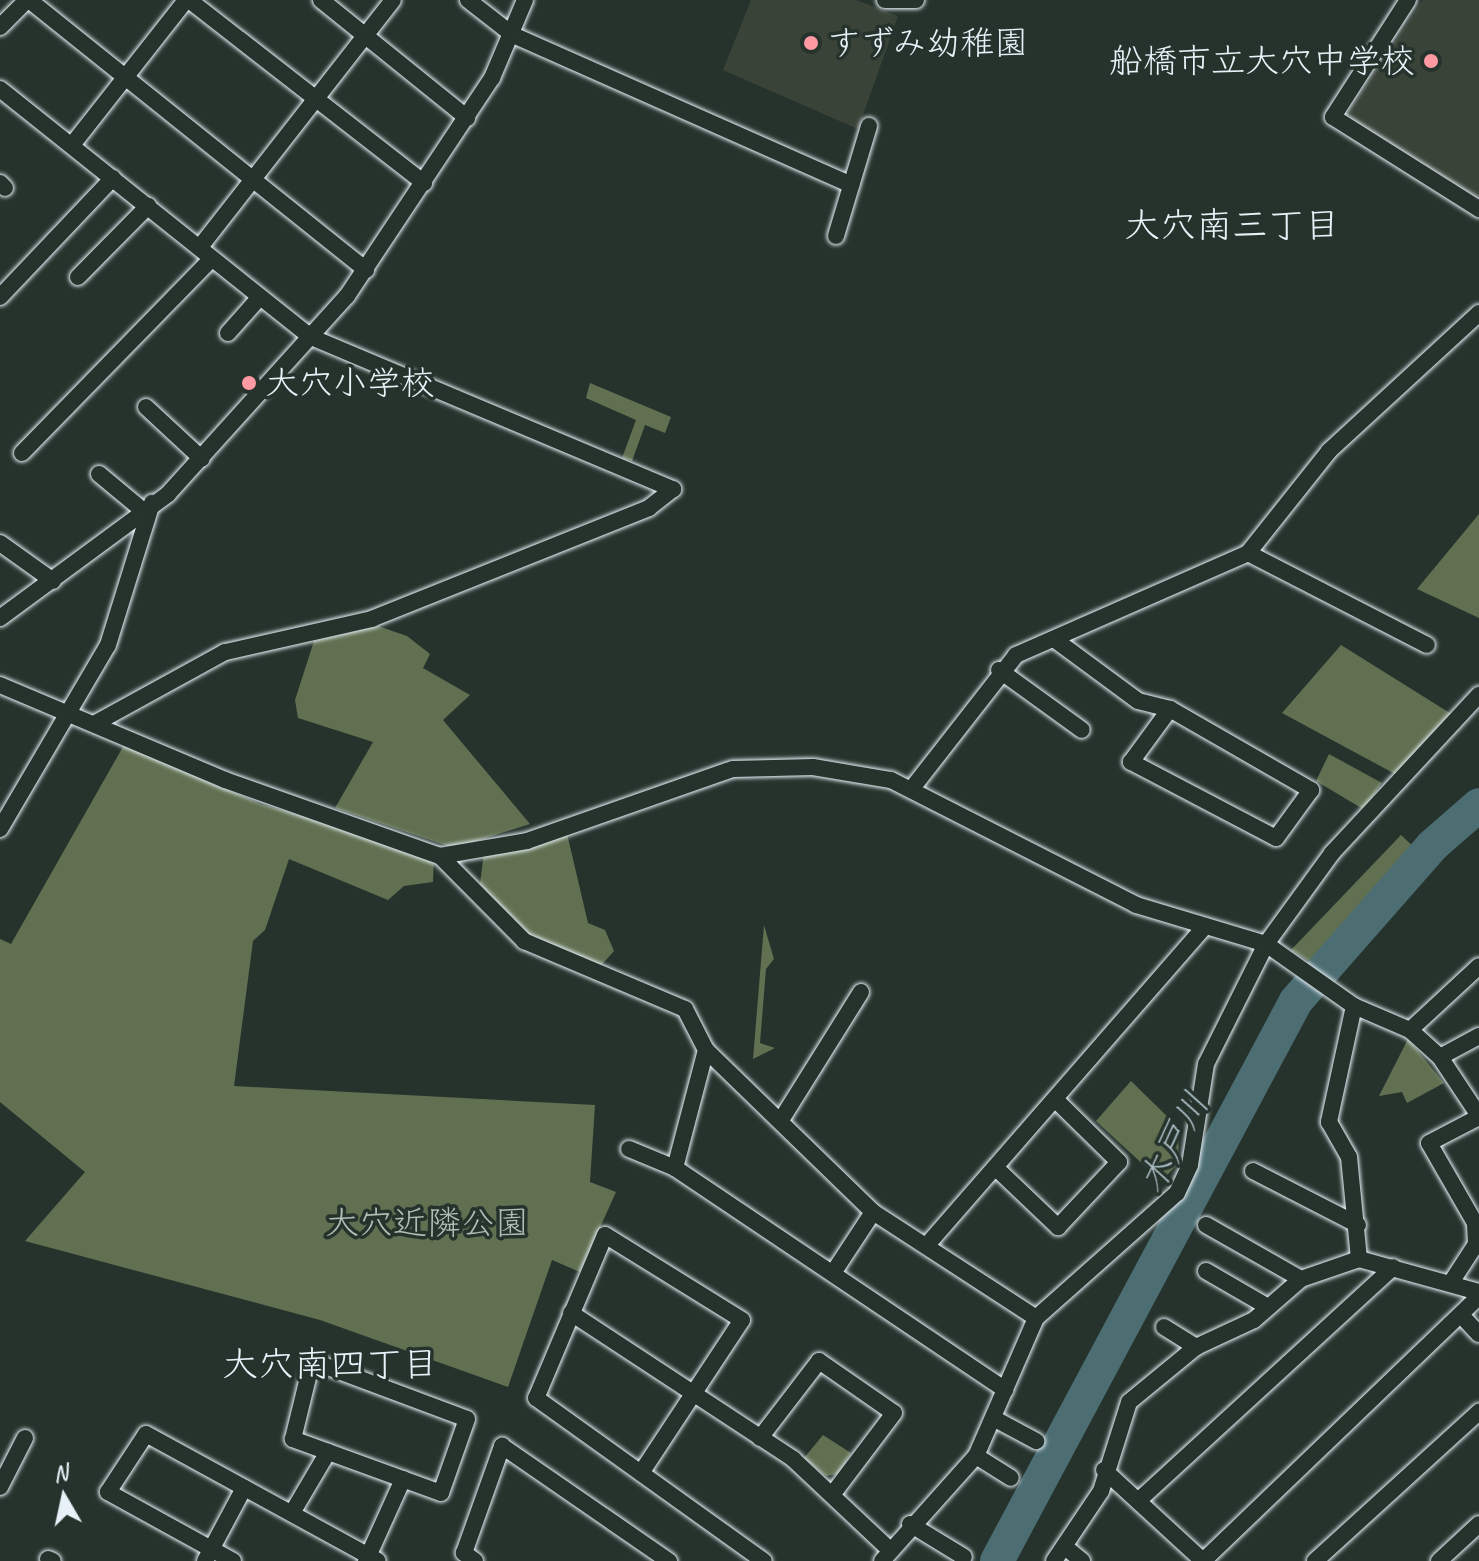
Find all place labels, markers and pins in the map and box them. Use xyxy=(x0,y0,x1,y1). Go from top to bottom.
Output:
place label: すずみ幼稚園 xyxy=(827,23,1031,63)
marker: すずみ幼稚園 xyxy=(802,34,820,52)
place label: 船橋市立大穴中学校 xyxy=(1109,41,1415,81)
marker: 船橋市立大穴中学校 xyxy=(1422,52,1440,70)
place label: 大穴小学校 xyxy=(265,363,435,403)
marker: 大穴小学校 xyxy=(240,374,258,392)

